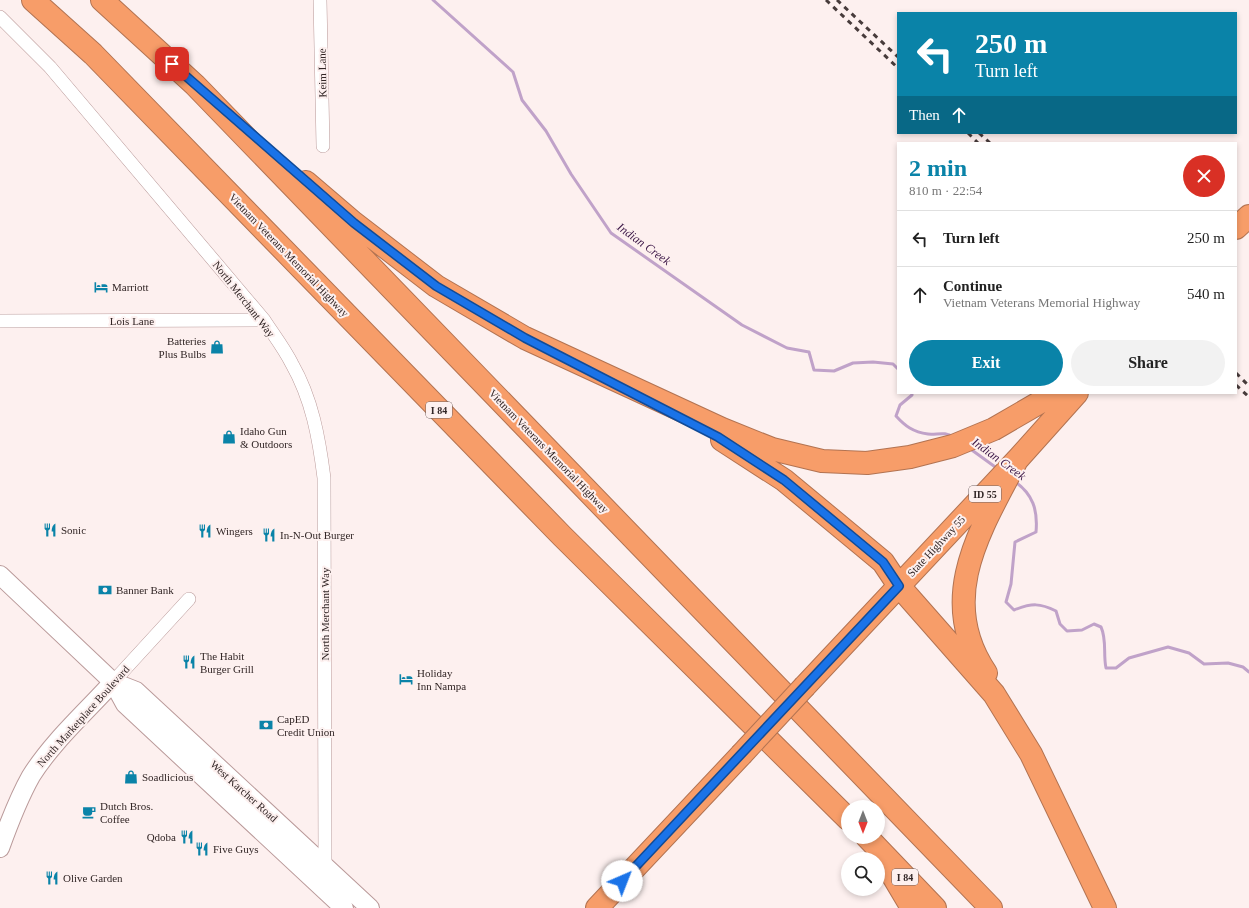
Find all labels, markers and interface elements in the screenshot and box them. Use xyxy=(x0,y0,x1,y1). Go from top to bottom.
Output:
icon: left xyxy=(909,28,961,80)
text: 250 m xyxy=(975,28,1047,59)
pin xyxy=(155,47,189,81)
street label: Keim Lane xyxy=(316,48,328,98)
icon: arrive xyxy=(161,53,183,75)
text: Turn left xyxy=(975,61,1038,81)
icon: ahead xyxy=(948,104,970,126)
text: Then xyxy=(909,107,940,123)
text: 2 min xyxy=(909,155,967,181)
button: close xyxy=(1183,155,1225,197)
text: 810 m · 22:54 xyxy=(909,183,982,198)
street label: Vietnam Veterans Memorial Highway xyxy=(227,191,352,320)
water label: Indian Creek xyxy=(614,219,674,268)
icon: left xyxy=(909,228,931,250)
text: Turn left xyxy=(943,230,1000,246)
text: 250 m xyxy=(1187,230,1225,246)
street label: North Merchant Way xyxy=(211,259,278,340)
text: Continue xyxy=(943,278,1002,294)
hotel icon: Marriott xyxy=(93,279,109,295)
place label: Marriott xyxy=(112,281,149,293)
icon: ahead xyxy=(909,284,931,306)
text: 540 m xyxy=(1187,286,1225,302)
text: Vietnam Veterans Memorial Highway xyxy=(943,295,1140,310)
street label: Lois Lane xyxy=(110,315,154,327)
place label: Batteries Plus Bulbs xyxy=(159,335,206,360)
shop icon: Batteries Plus Bulbs xyxy=(209,339,225,355)
button: Exit xyxy=(909,340,1063,386)
button: Share xyxy=(1071,340,1225,386)
street label: Vietnam Veterans Memorial Highway xyxy=(487,387,612,516)
road number: I 84 xyxy=(426,402,452,418)
place label: Idaho Gun & Outdoors xyxy=(240,425,292,450)
shop icon: Idaho Gun & Outdoors xyxy=(221,429,237,445)
water label: Indian Creek xyxy=(969,434,1029,483)
road number: ID 55 xyxy=(969,486,1001,502)
street label: State Highway 55 xyxy=(905,513,968,579)
restaurant icon: Sonic xyxy=(42,522,58,538)
restaurant icon: Wingers xyxy=(197,523,213,539)
place label: Sonic xyxy=(61,524,86,536)
place label: Wingers xyxy=(216,525,253,537)
restaurant icon: In-N-Out Burger xyxy=(261,527,277,543)
place label: In-N-Out Burger xyxy=(280,529,354,541)
street label: North Merchant Way xyxy=(319,567,331,661)
bank icon: Banner Bank xyxy=(97,582,113,598)
place label: Banner Bank xyxy=(116,584,174,596)
place label: The Habit Burger Grill xyxy=(200,650,254,675)
restaurant icon: The Habit Burger Grill xyxy=(181,654,197,670)
street label: North Marketplace Boulevard xyxy=(34,663,132,769)
place label: Holiday Inn Nampa xyxy=(417,667,466,692)
hotel icon: Holiday Inn Nampa xyxy=(398,671,414,687)
place label: CapED Credit Union xyxy=(277,713,335,738)
bank icon: CapED Credit Union xyxy=(258,717,274,733)
street label: West Karcher Road xyxy=(208,758,280,825)
shop icon: Soadlicious xyxy=(123,769,139,785)
place label: Soadlicious xyxy=(142,771,193,783)
place label: Dutch Bros. Coffee xyxy=(100,800,153,825)
north arrow xyxy=(841,800,885,844)
map controls xyxy=(841,800,885,896)
cafe icon: Dutch Bros. Coffee xyxy=(81,804,97,820)
restaurant icon: Qdoba xyxy=(179,829,195,845)
place label: Qdoba xyxy=(147,831,176,843)
restaurant icon: Five Guys xyxy=(194,841,210,857)
place label: Five Guys xyxy=(213,843,259,855)
button: search xyxy=(841,852,885,896)
position arrow xyxy=(601,860,643,902)
road number: I 84 xyxy=(892,869,918,885)
restaurant icon: Olive Garden xyxy=(44,870,60,886)
place label: Olive Garden xyxy=(63,872,123,884)

